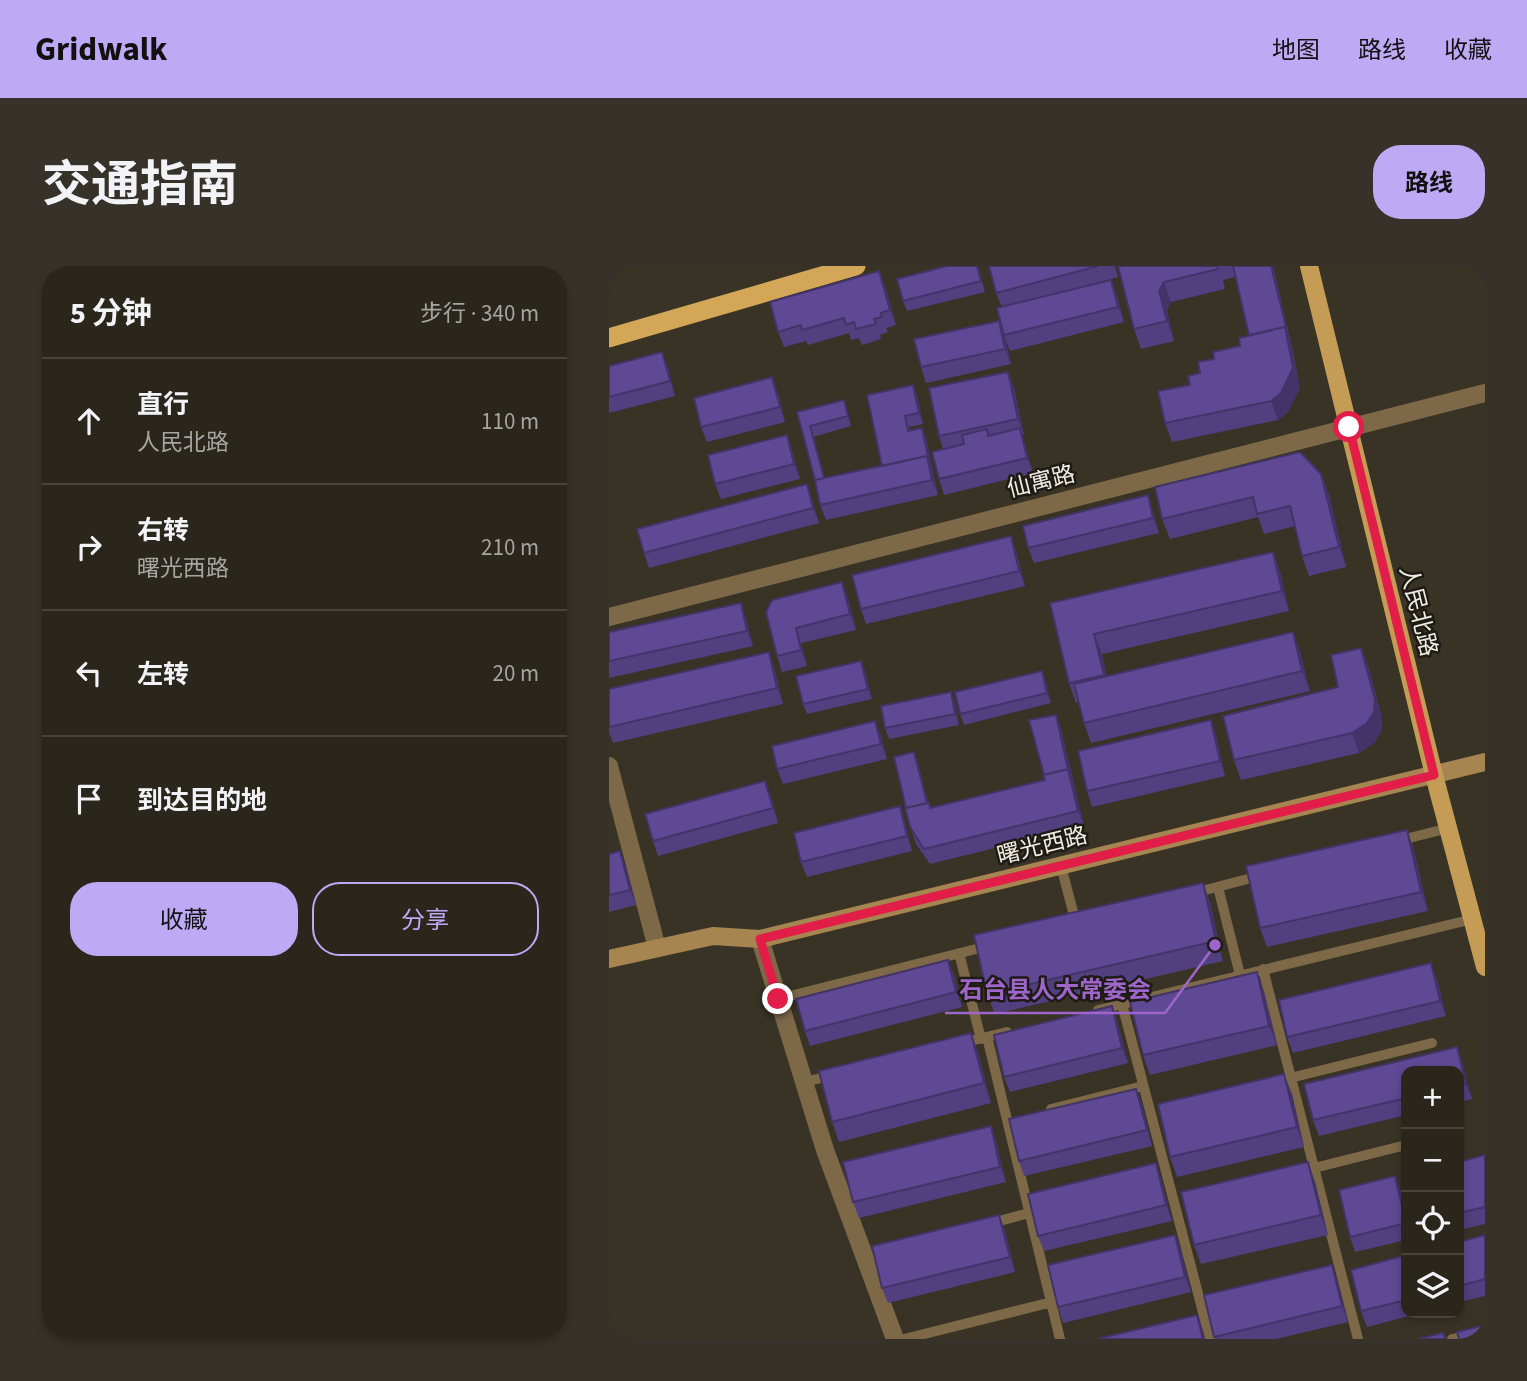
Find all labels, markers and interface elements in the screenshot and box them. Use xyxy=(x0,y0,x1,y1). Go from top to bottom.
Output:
text: Gridwalk xyxy=(35,26,167,73)
text: 地图 xyxy=(1272,33,1320,68)
text: 路线 xyxy=(1358,33,1406,68)
text: 收藏 xyxy=(1444,33,1492,68)
button: 路线 xyxy=(1373,145,1485,219)
text: 交通指南 xyxy=(42,151,238,221)
text: 5 分钟 xyxy=(70,292,152,335)
text: 步行 · 340 m xyxy=(420,297,539,330)
text: 直行 xyxy=(137,386,189,423)
icon: ahead xyxy=(70,402,108,440)
text: 110 m xyxy=(481,405,539,438)
route start xyxy=(1333,411,1364,442)
text: 人民北路 xyxy=(137,426,229,459)
street label: 仙寓路 xyxy=(1004,457,1079,506)
text: 右转 xyxy=(137,512,189,549)
icon: right xyxy=(70,528,108,566)
text: 210 m xyxy=(481,531,539,564)
text: 曙光西路 xyxy=(137,552,229,585)
street label: 人民北路 xyxy=(1391,562,1446,660)
icon: left xyxy=(70,654,108,692)
text: 左转 xyxy=(137,656,189,693)
text: 20 m xyxy=(492,657,539,690)
icon: arrive xyxy=(70,780,108,818)
text: 到达目的地 xyxy=(137,782,267,819)
street label: 曙光西路 xyxy=(993,818,1091,873)
button: 收藏 xyxy=(70,882,298,956)
button: 分享 xyxy=(312,882,539,956)
callout: 石台县人大常委会 xyxy=(945,968,1165,1013)
text: 石台县人大常委会 xyxy=(959,973,1151,1008)
route end xyxy=(762,983,793,1014)
map controls xyxy=(1401,1066,1464,1318)
button: + xyxy=(1401,1066,1464,1129)
button: − xyxy=(1401,1129,1464,1192)
button: locate xyxy=(1401,1192,1464,1255)
button: layers xyxy=(1401,1255,1464,1318)

